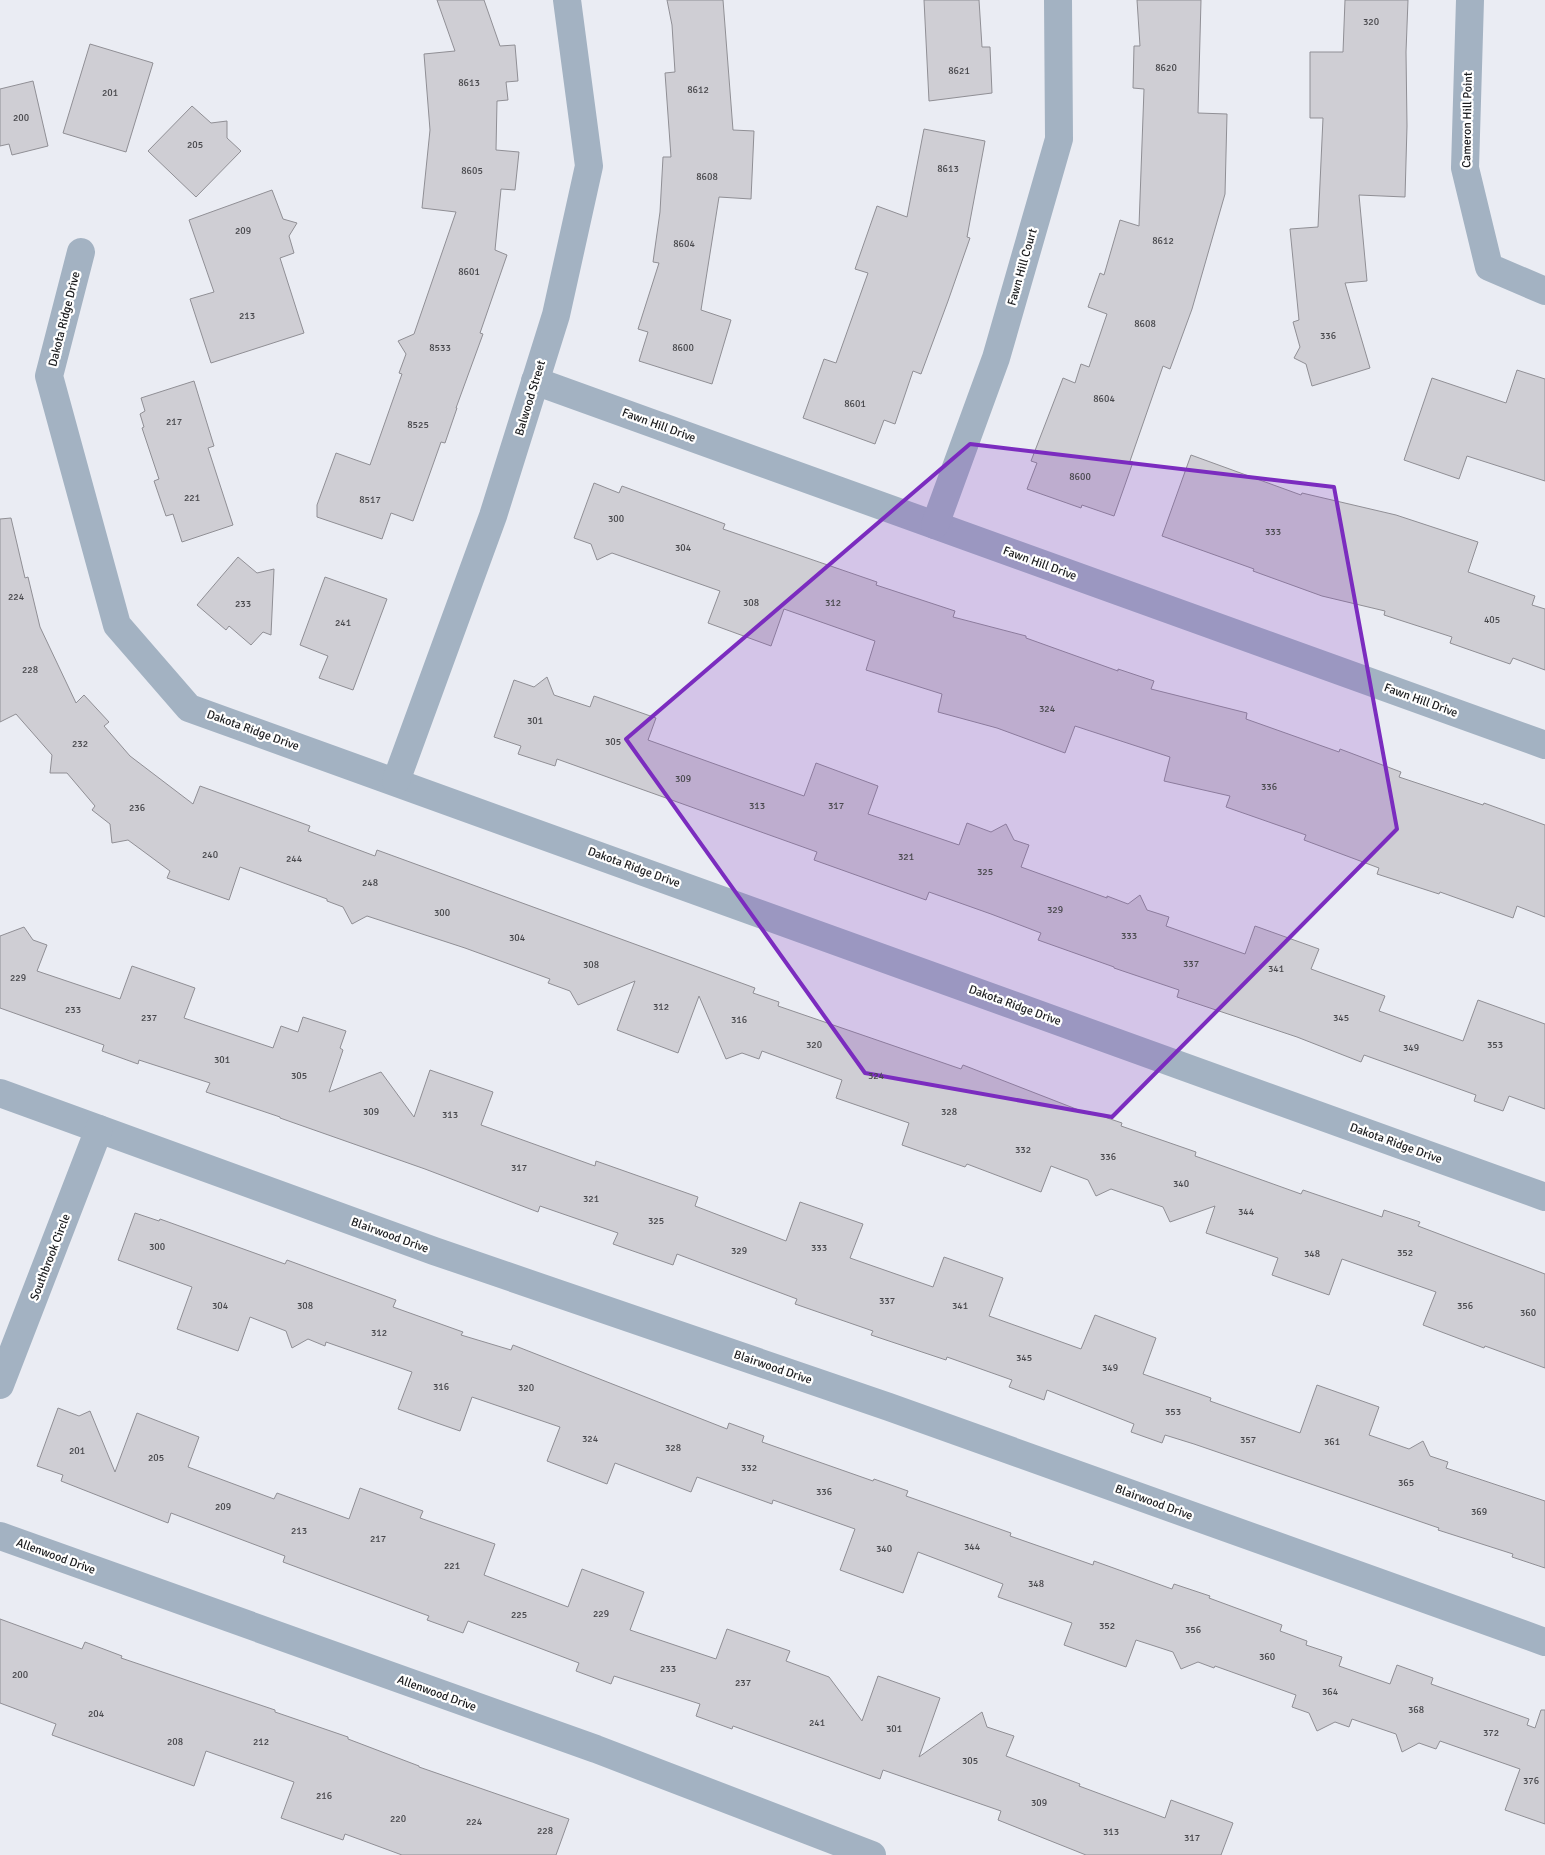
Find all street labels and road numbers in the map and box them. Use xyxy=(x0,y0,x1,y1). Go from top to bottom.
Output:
street label: Cameron Hill Point xyxy=(1459,72,1476,168)
street label: Fawn Hill Court xyxy=(1004,227,1041,307)
street label: Dakota Ridge Drive xyxy=(45,270,84,368)
street label: Balwood Street xyxy=(512,359,549,438)
street label: Fawn Hill Drive xyxy=(620,405,698,446)
street label: Fawn Hill Drive xyxy=(1001,543,1079,584)
street label: Fawn Hill Drive xyxy=(1382,680,1460,721)
street label: Dakota Ridge Drive xyxy=(205,707,301,754)
street label: Dakota Ridge Drive xyxy=(586,844,682,891)
street label: Dakota Ridge Drive xyxy=(967,982,1063,1029)
street label: Dakota Ridge Drive xyxy=(1348,1120,1444,1167)
street label: Southbrook Circle xyxy=(27,1212,74,1303)
street label: Blairwood Drive xyxy=(349,1214,431,1256)
street label: Blairwood Drive xyxy=(732,1347,814,1388)
street label: Blairwood Drive xyxy=(1113,1481,1195,1523)
street label: Allenwood Drive xyxy=(14,1535,97,1578)
street label: Allenwood Drive xyxy=(395,1672,478,1715)

